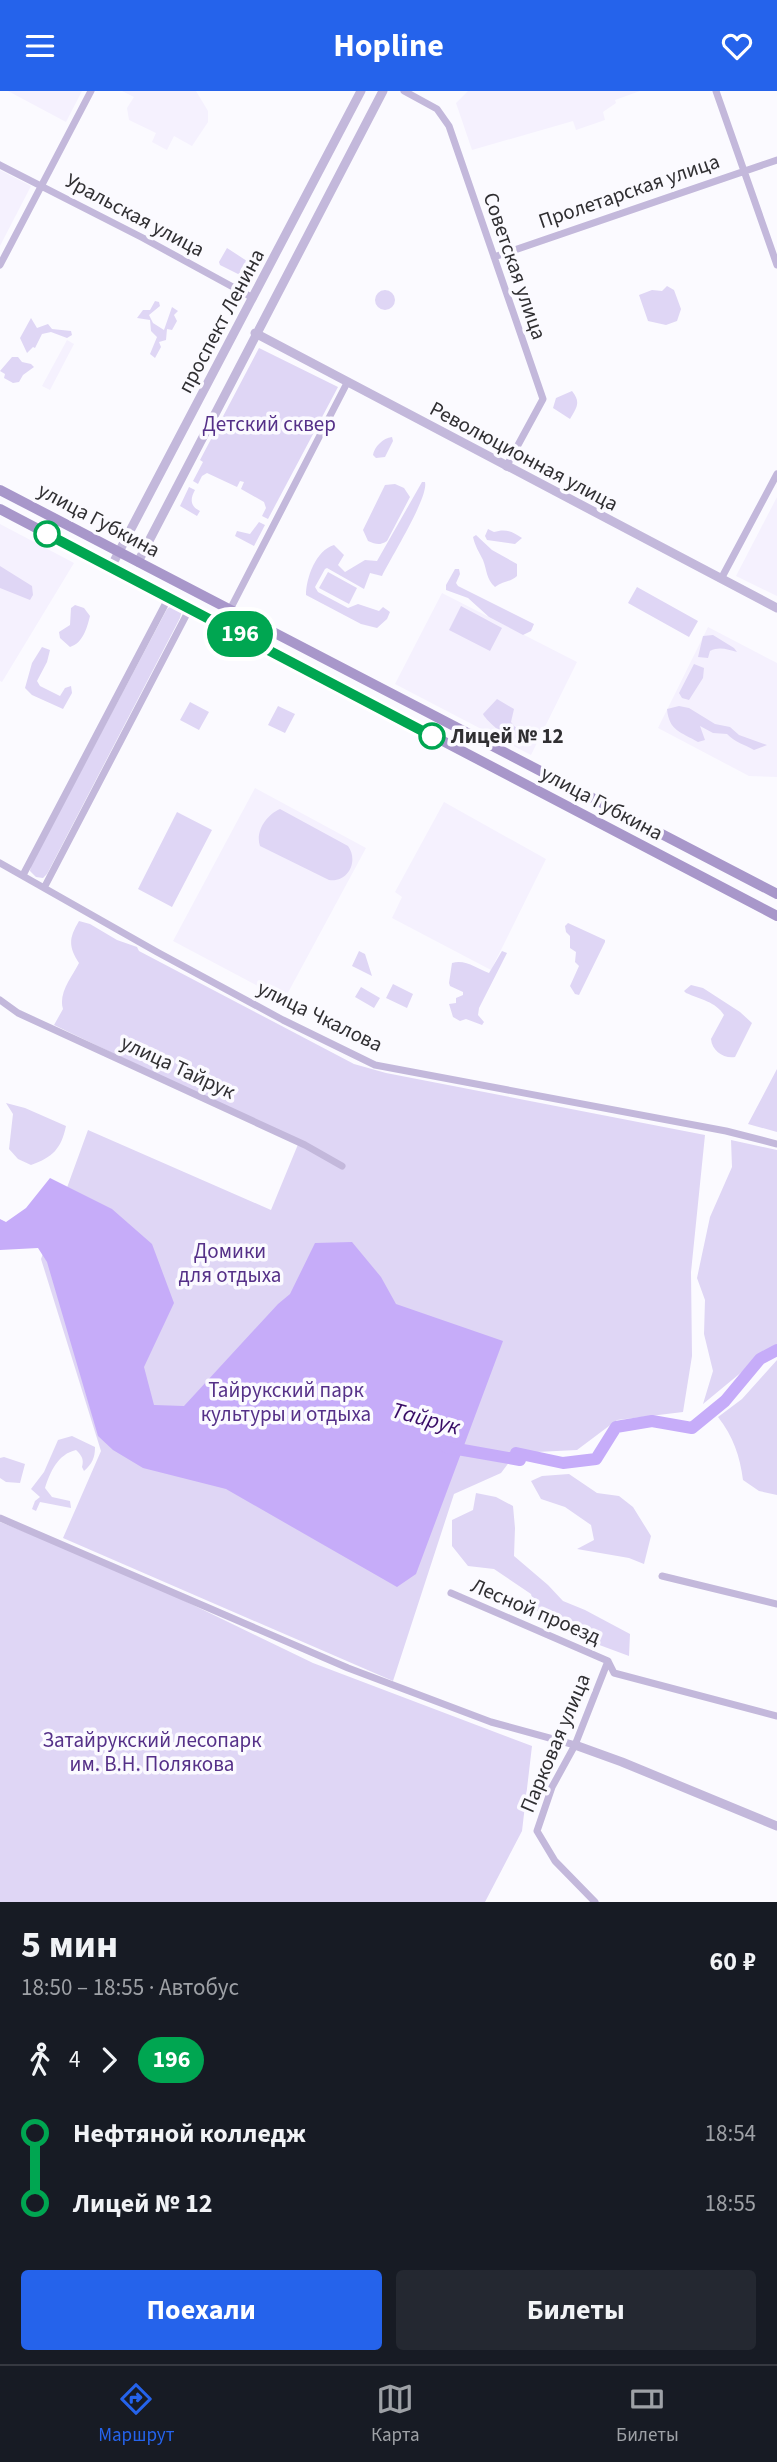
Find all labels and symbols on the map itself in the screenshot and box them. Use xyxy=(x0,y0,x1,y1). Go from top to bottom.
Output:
street label: Пролетарская улица xyxy=(534,146,724,236)
street label: Уральская улица xyxy=(60,166,210,264)
street label: Советская улица xyxy=(476,188,554,344)
street label: проспект Ленина xyxy=(170,243,272,399)
street label: Революционная улица xyxy=(424,394,624,518)
park label: Детский сквер xyxy=(202,409,336,439)
street label: улица Губкина xyxy=(33,475,165,565)
unlabelled marker xyxy=(34,521,60,547)
line badge: 196 xyxy=(200,611,280,657)
place label: Лицей № 12 xyxy=(450,721,564,751)
marker: Лицей № 12 xyxy=(419,723,445,749)
street label: улица Губкина xyxy=(536,758,668,848)
street label: улица Чкалова xyxy=(252,973,388,1059)
street label: улица Тайрук xyxy=(116,1027,241,1107)
park label: Домики для отдыха xyxy=(179,1236,281,1290)
park label: Тайрукский парк культуры и отдыха xyxy=(201,1375,371,1429)
water label: Тайрук xyxy=(388,1394,465,1444)
street label: Лесной проезд xyxy=(466,1570,606,1652)
street label: Парковая улица xyxy=(512,1669,598,1817)
park label: Затайрукский лесопарк им. В.Н. Полякова xyxy=(42,1725,262,1779)

